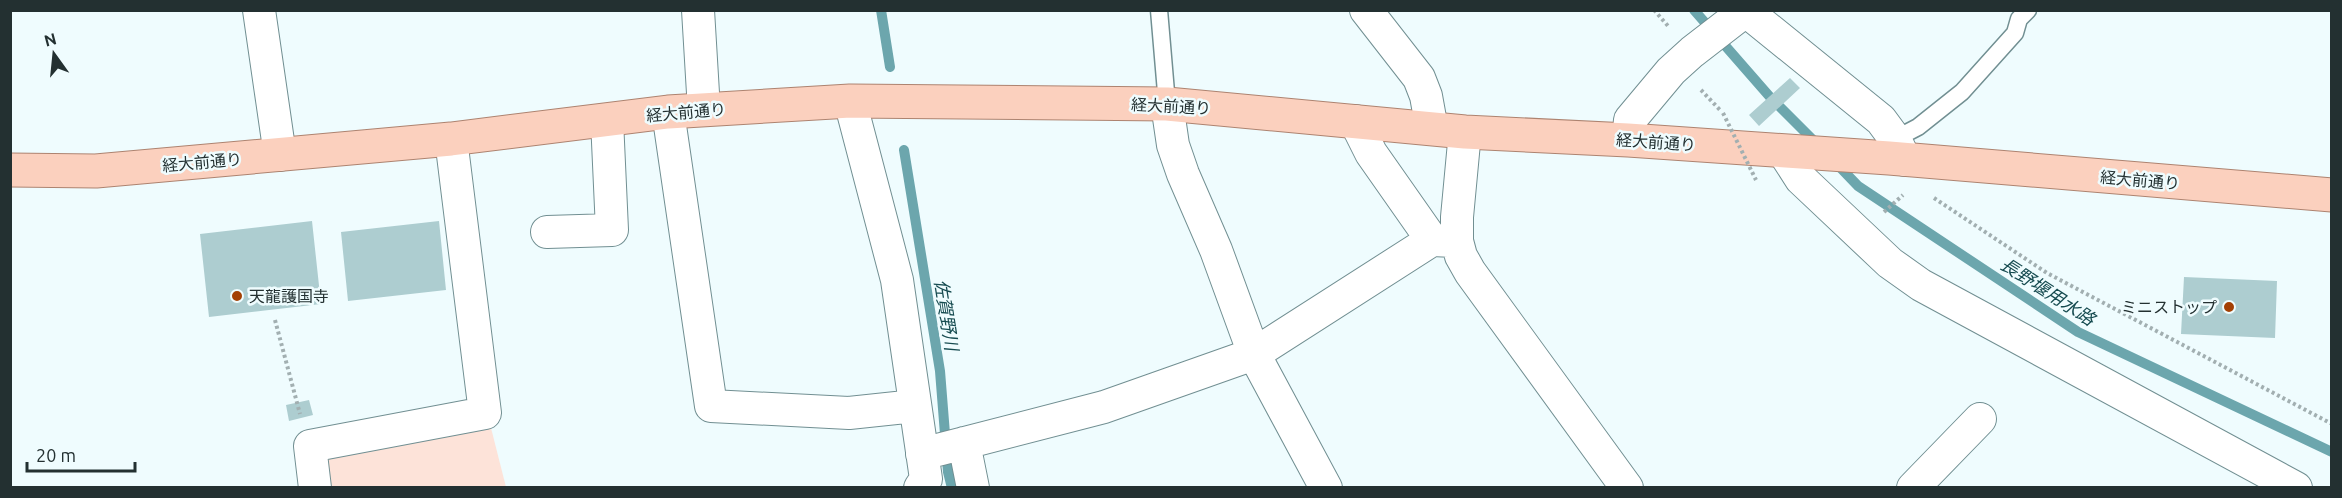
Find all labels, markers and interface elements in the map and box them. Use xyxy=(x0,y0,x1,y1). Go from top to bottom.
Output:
north arrow xyxy=(24,24,84,84)
text: N xyxy=(42,29,58,50)
street label: 経大前通り xyxy=(1131,95,1211,117)
street label: 経大前通り xyxy=(645,100,727,124)
street label: 経大前通り xyxy=(1615,130,1697,154)
street label: 経大前通り xyxy=(161,150,243,174)
street label: 経大前通り xyxy=(2099,168,2181,192)
water label: 長野堰用水路 xyxy=(1997,253,2100,330)
water label: 佐賀野川 xyxy=(931,278,963,354)
place label: 天龍護国寺 xyxy=(249,287,329,305)
marker: 天龍護国寺 xyxy=(230,289,244,303)
place label: ミニストップ xyxy=(2121,298,2217,316)
marker: ミニストップ xyxy=(2222,300,2236,314)
scale bar xyxy=(27,435,135,473)
text: 20 m xyxy=(36,445,76,465)

